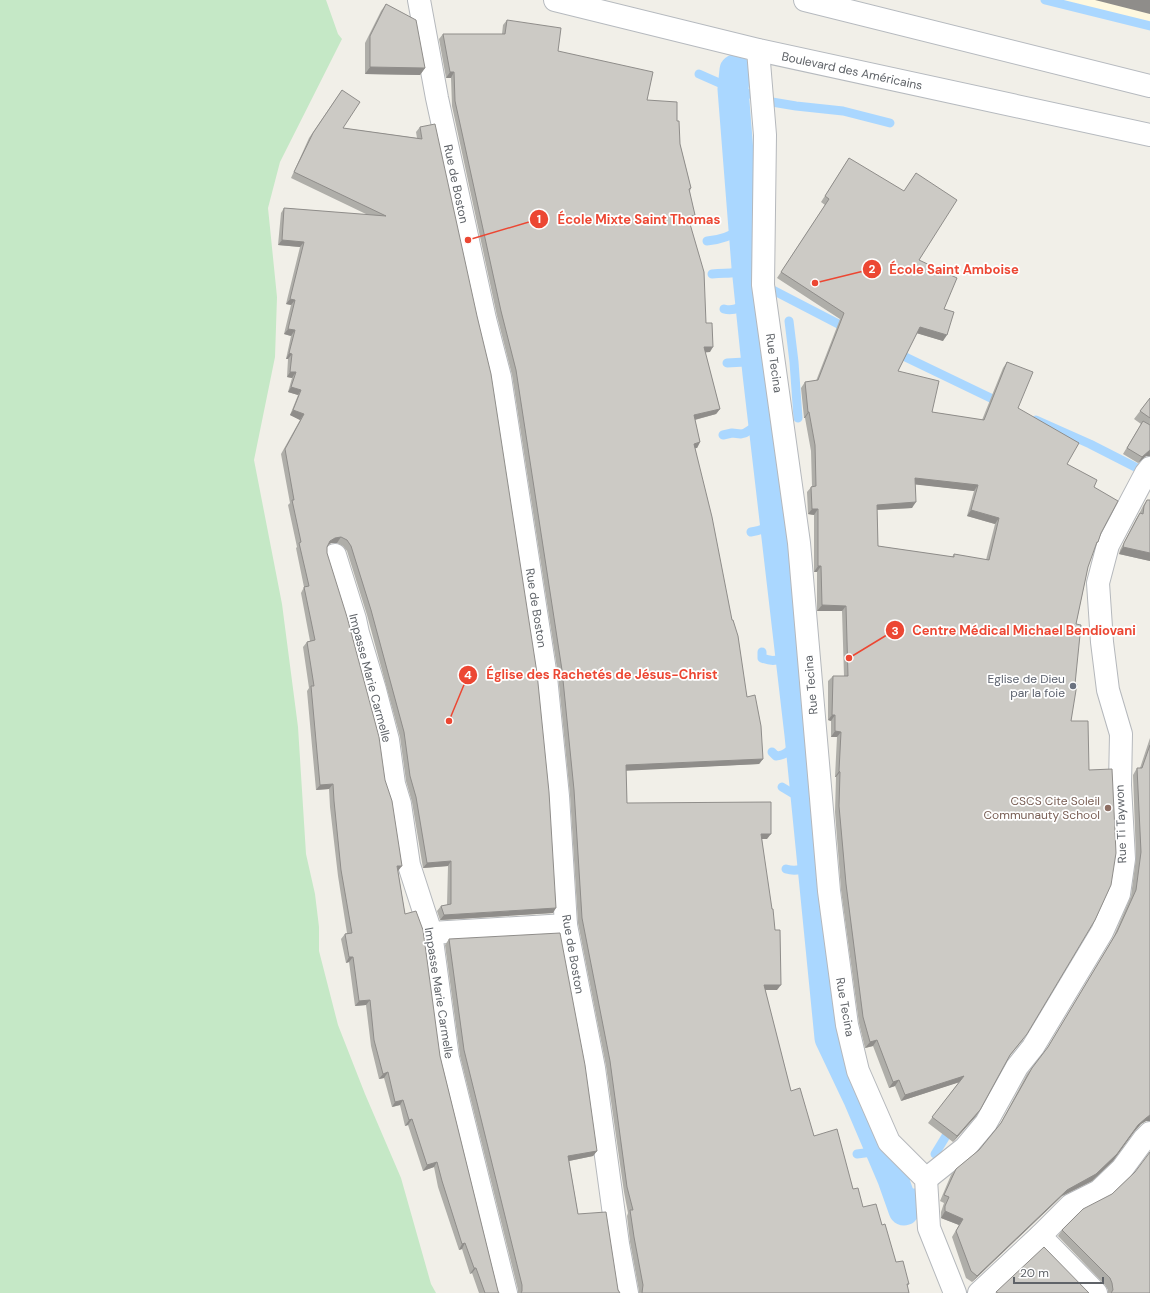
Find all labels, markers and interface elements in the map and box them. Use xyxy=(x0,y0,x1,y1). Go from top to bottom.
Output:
street label: Boulevard des Américains xyxy=(780,48,924,94)
street label: Rue de Boston xyxy=(440,143,472,225)
callout: École Mixte Saint Thomas xyxy=(529,207,728,232)
text: École Mixte Saint Thomas xyxy=(558,210,720,228)
text: 1 xyxy=(537,211,541,227)
callout: École Saint Amboise xyxy=(862,257,1027,282)
text: École Saint Amboise xyxy=(889,260,1019,278)
text: 2 xyxy=(869,261,876,277)
street label: Rue Tecina xyxy=(762,332,786,394)
street label: Rue de Boston xyxy=(522,567,550,649)
street label: Impasse Marie Carmelle xyxy=(345,612,395,744)
callout: Centre Médical Michael Bendiovani xyxy=(885,618,1144,643)
text: Centre Médical Michael Bendiovani xyxy=(912,622,1136,639)
text: 3 xyxy=(891,623,899,639)
street label: Rue Tecina xyxy=(800,655,822,715)
callout: Église des Rachetés de Jésus-Christ xyxy=(458,662,725,687)
text: Église des Rachetés de Jésus-Christ xyxy=(486,665,718,683)
text: 4 xyxy=(464,667,472,683)
place label: Eglise de Dieu par la foie xyxy=(988,671,1065,701)
marker: Eglise de Dieu par la foie xyxy=(1068,681,1078,691)
street label: Rue Ti Taywon xyxy=(1112,784,1130,864)
place label: CSCS Cite Soleil Communauty School xyxy=(984,793,1100,823)
marker: CSCS Cite Soleil Communauty School xyxy=(1103,803,1113,813)
street label: Rue de Boston xyxy=(558,913,588,995)
street label: Impasse Marie Carmelle xyxy=(421,926,457,1060)
street label: Rue Tecina xyxy=(832,976,858,1038)
scale bar xyxy=(1014,1259,1103,1285)
text: 20 m xyxy=(1020,1265,1049,1281)

